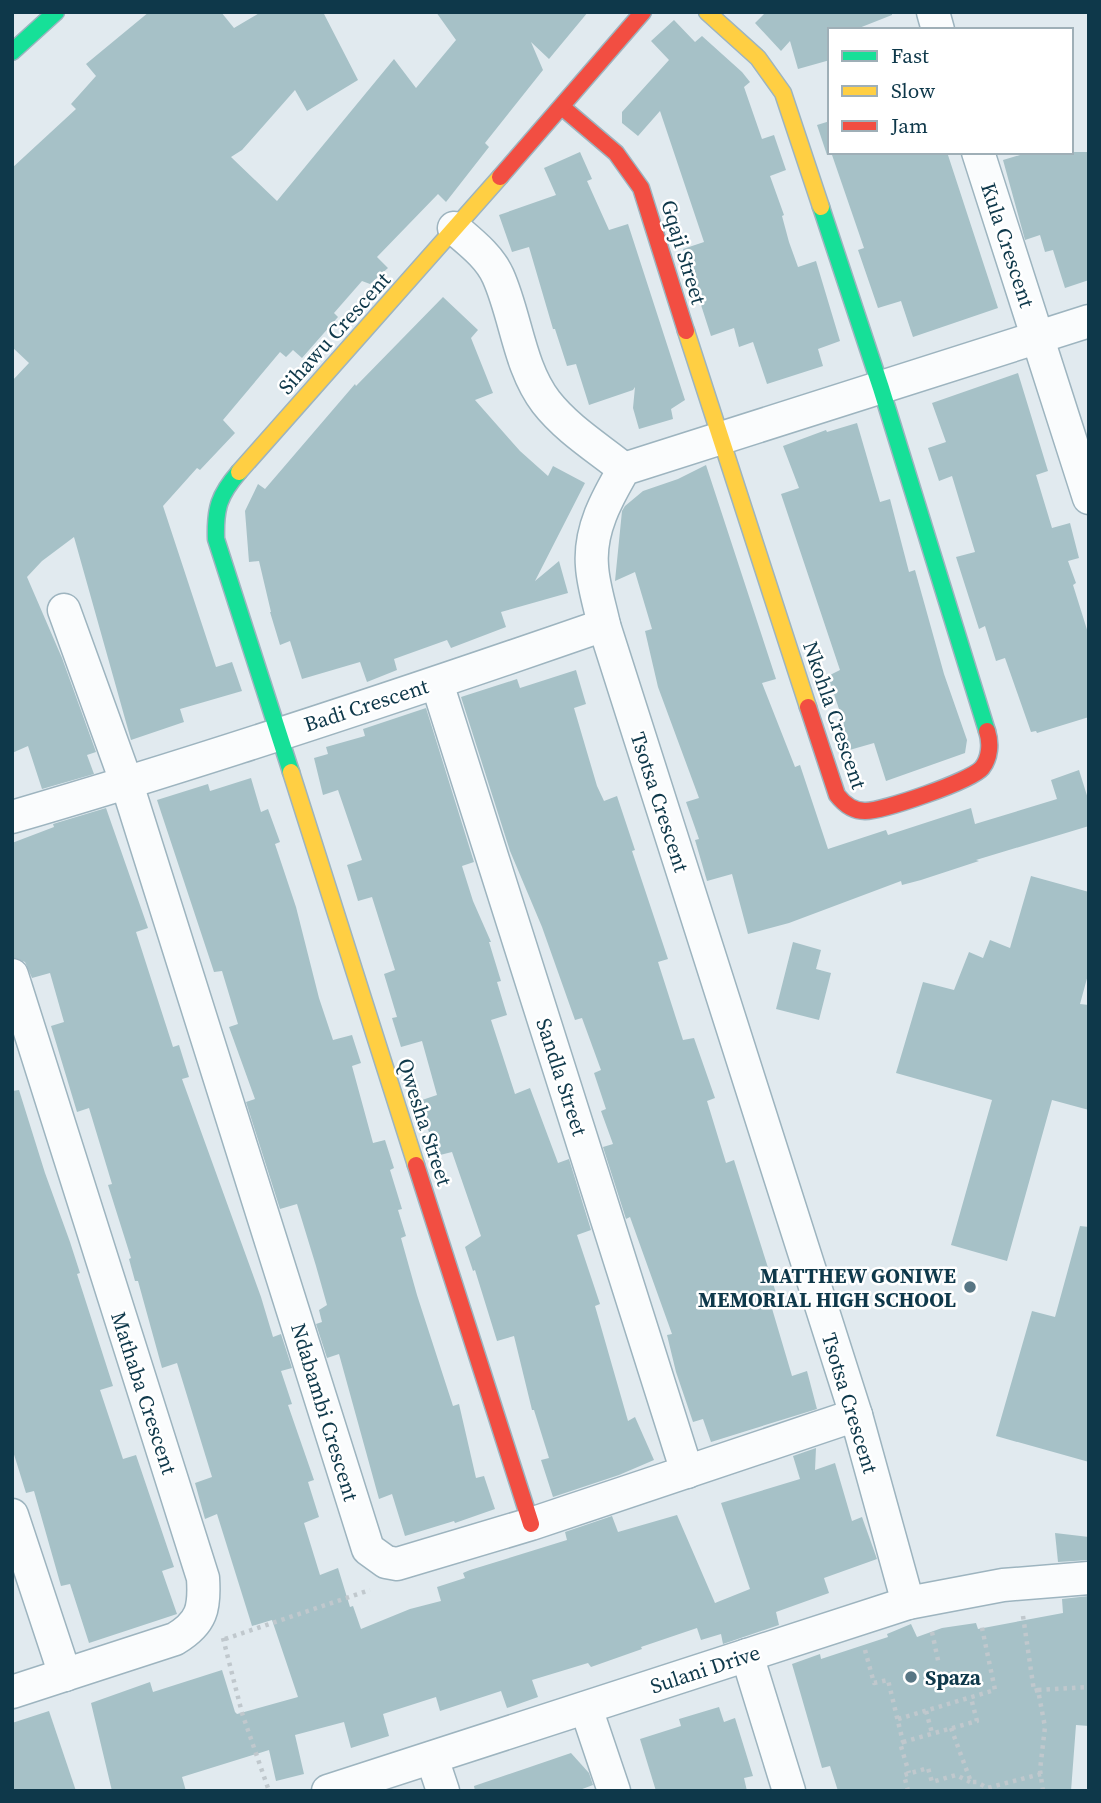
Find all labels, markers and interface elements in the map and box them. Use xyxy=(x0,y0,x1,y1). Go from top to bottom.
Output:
legend xyxy=(828,28,1073,154)
text: Fast xyxy=(891,41,929,70)
text: Slow xyxy=(891,76,935,105)
text: Jam xyxy=(890,111,928,140)
street label: Kula Crescent xyxy=(974,179,1042,311)
street label: Gqaji Street xyxy=(654,196,714,308)
street label: Sihawu Crescent xyxy=(271,265,397,400)
street label: Nkohla Crescent xyxy=(796,637,874,793)
street label: Badi Crescent xyxy=(300,671,432,739)
street label: Tsotsa Crescent xyxy=(624,728,696,876)
street label: Sandla Street xyxy=(529,1015,595,1140)
street label: Qwesha Street xyxy=(391,1054,459,1190)
place label: MATTHEW GONIWE MEMORIAL HIGH SCHOOL xyxy=(698,1261,956,1314)
marker: MATTHEW GONIWE MEMORIAL HIGH SCHOOL xyxy=(962,1279,978,1295)
street label: Mathaba Crescent xyxy=(104,1308,184,1478)
street label: Ndabambi Crescent xyxy=(284,1319,366,1505)
street label: Tsotsa Crescent xyxy=(815,1329,885,1477)
street label: Sulani Drive xyxy=(646,1638,764,1700)
place label: Spaza xyxy=(925,1663,982,1692)
marker: Spaza xyxy=(903,1669,919,1685)

